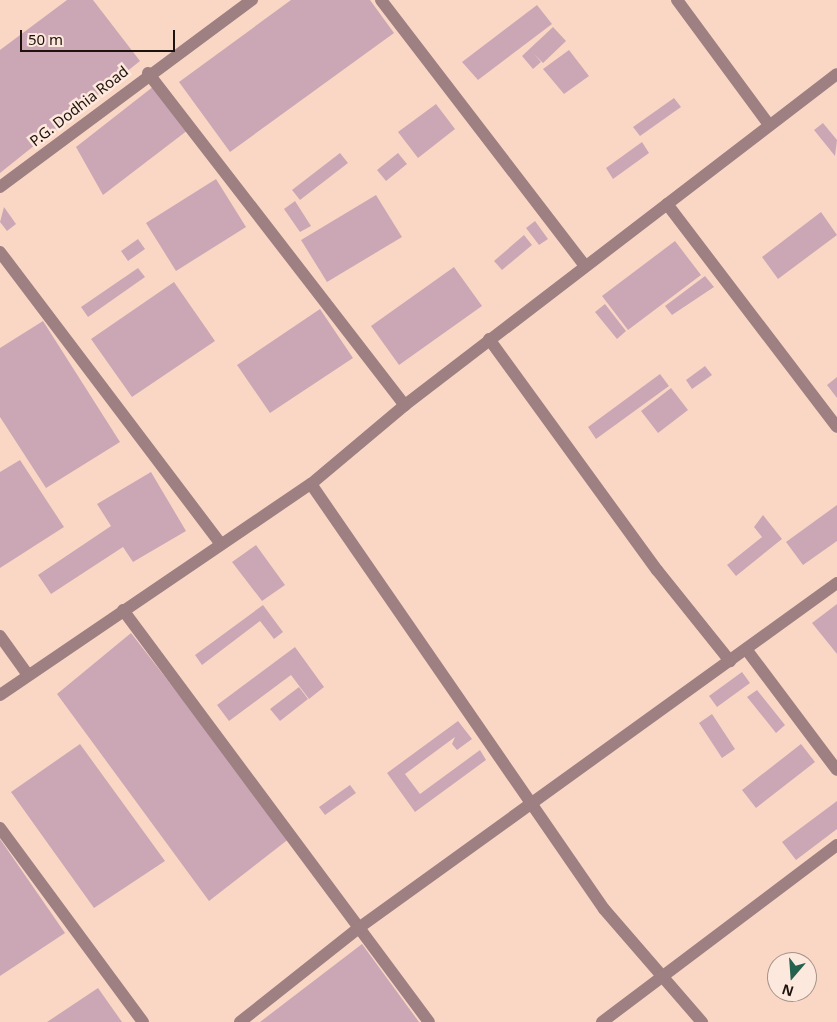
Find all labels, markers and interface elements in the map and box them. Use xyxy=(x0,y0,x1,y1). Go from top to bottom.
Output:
scale bar xyxy=(22,20,178,52)
text: 50 m xyxy=(28,29,63,49)
street label: P.G. Dodhia Road xyxy=(26,62,132,150)
north arrow xyxy=(767,952,817,1002)
text: N xyxy=(779,980,796,1002)

